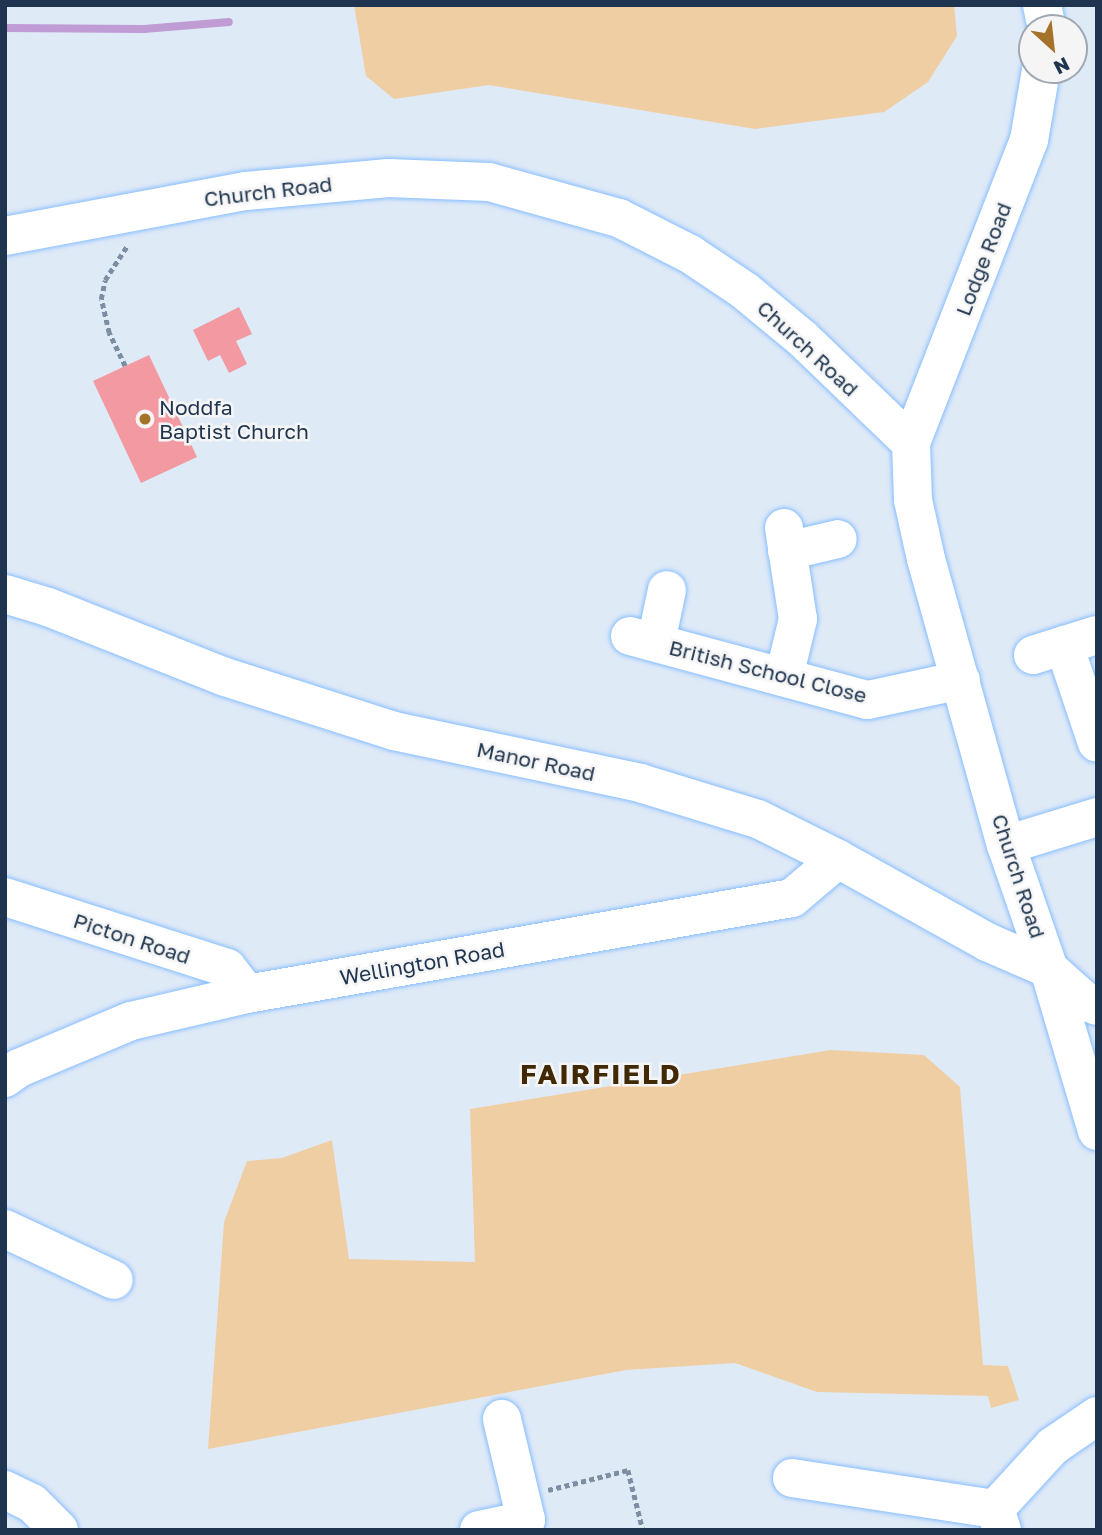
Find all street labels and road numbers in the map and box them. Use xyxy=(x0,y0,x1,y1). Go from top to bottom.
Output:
street label: Church Road xyxy=(202,171,334,211)
street label: Lodge Road xyxy=(950,199,1016,319)
street label: Church Road xyxy=(752,295,864,401)
street label: British School Close xyxy=(667,634,869,708)
street label: Manor Road xyxy=(475,736,597,786)
street label: Church Road xyxy=(987,811,1051,941)
street label: Picton Road xyxy=(70,907,194,969)
street label: Wellington Road xyxy=(338,936,506,990)

